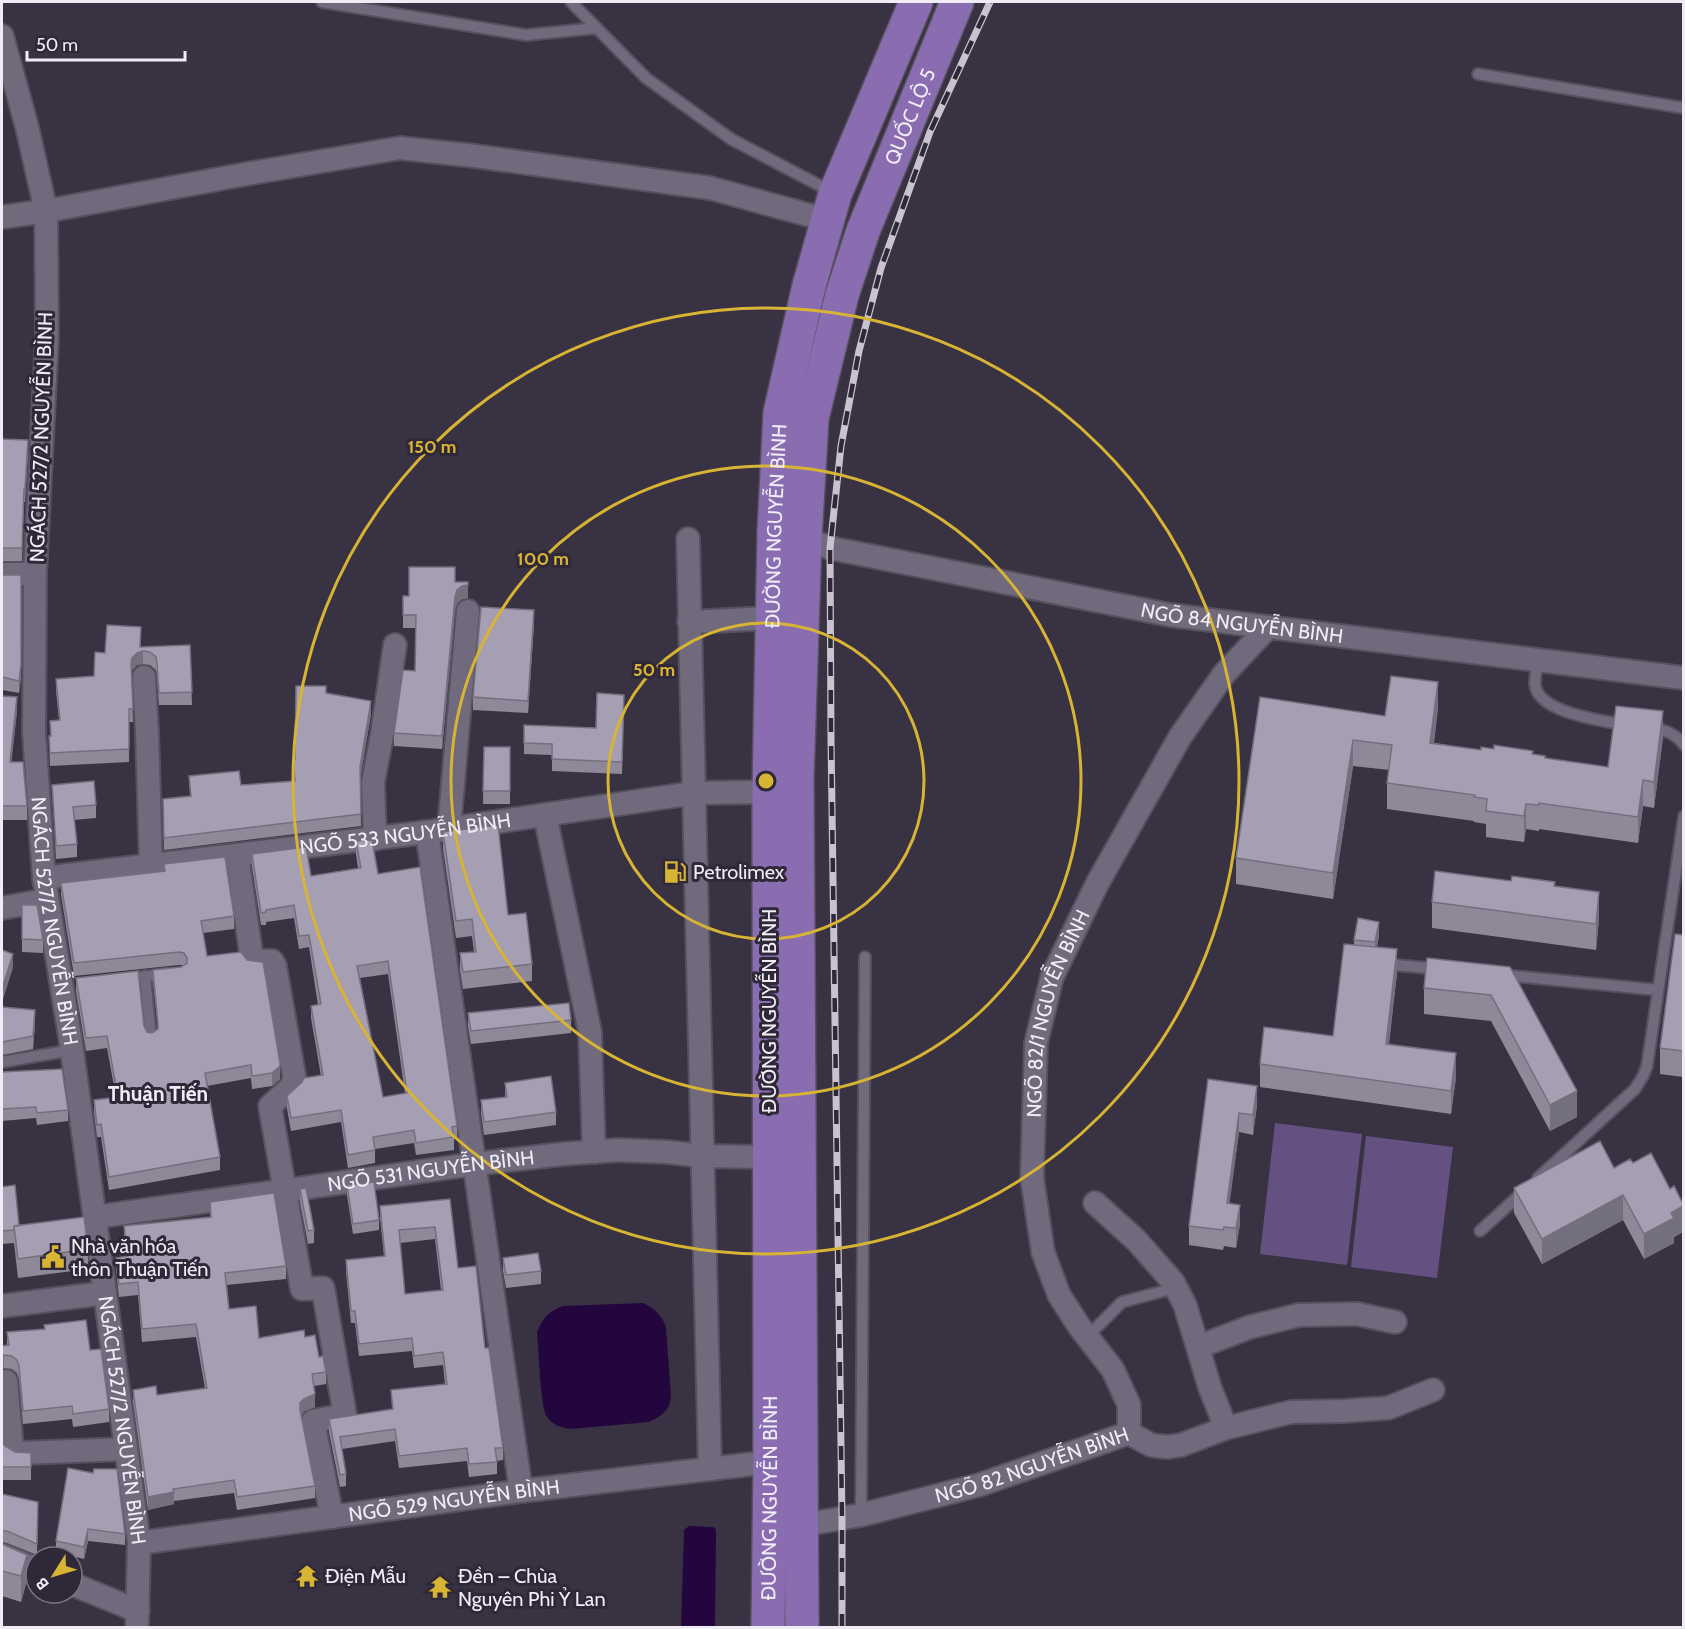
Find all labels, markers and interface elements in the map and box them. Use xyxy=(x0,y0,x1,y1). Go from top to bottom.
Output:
scale bar xyxy=(27,24,184,62)
text: 50 m xyxy=(36,34,78,56)
street label: QUỐC LỘ 5 xyxy=(879,65,941,169)
street label: NGÁCH 527/2 NGUYỄN BÌNH xyxy=(22,311,57,563)
street label: ĐƯỜNG NGUYỄN BÌNH xyxy=(760,423,791,629)
text: 150 m xyxy=(408,436,456,458)
text: 100 m xyxy=(517,548,569,570)
street label: NGÕ 84 NGUYỄN BÌNH xyxy=(1139,598,1345,648)
text: 50 m xyxy=(633,659,675,681)
centre of rings xyxy=(756,771,776,791)
street label: NGÁCH 527/2 NGUYỄN BÌNH xyxy=(26,796,83,1047)
street label: NGÕ 533 NGUYỄN BÌNH xyxy=(298,808,512,859)
fuel station icon: Petrolimex xyxy=(662,859,688,885)
place label: Petrolimex xyxy=(693,860,785,884)
street label: NGÕ 82/1 NGUYỄN BÌNH xyxy=(1022,906,1095,1118)
street label: ĐƯỜNG NGUYỄN BÌNH xyxy=(754,909,781,1113)
district label: Thuận Tiến xyxy=(108,1081,208,1106)
street label: NGÕ 531 NGUYỄN BÌNH xyxy=(326,1145,536,1196)
place label: Nhà văn hóa thôn Thuận Tiến xyxy=(71,1234,209,1281)
public building icon: Nhà văn hóa thôn Thuận Tiến xyxy=(40,1244,66,1270)
street label: NGÁCH 527/2 NGUYỄN BÌNH xyxy=(94,1294,151,1546)
street label: ĐƯỜNG NGUYỄN BÌNH xyxy=(755,1396,782,1601)
street label: NGÕ 82 NGUYỄN BÌNH xyxy=(932,1422,1132,1508)
street label: NGÕ 529 NGUYỄN BÌNH xyxy=(347,1475,561,1526)
north arrow xyxy=(24,1545,84,1605)
temple icon: Điện Mẫu xyxy=(294,1563,320,1589)
place label: Điện Mẫu xyxy=(325,1564,406,1588)
place label: Đền – Chùa Nguyên Phi Ỷ Lan xyxy=(458,1564,606,1611)
text: B xyxy=(32,1574,53,1593)
temple icon: Đền – Chùa Nguyên Phi Ỷ Lan xyxy=(427,1574,453,1600)

